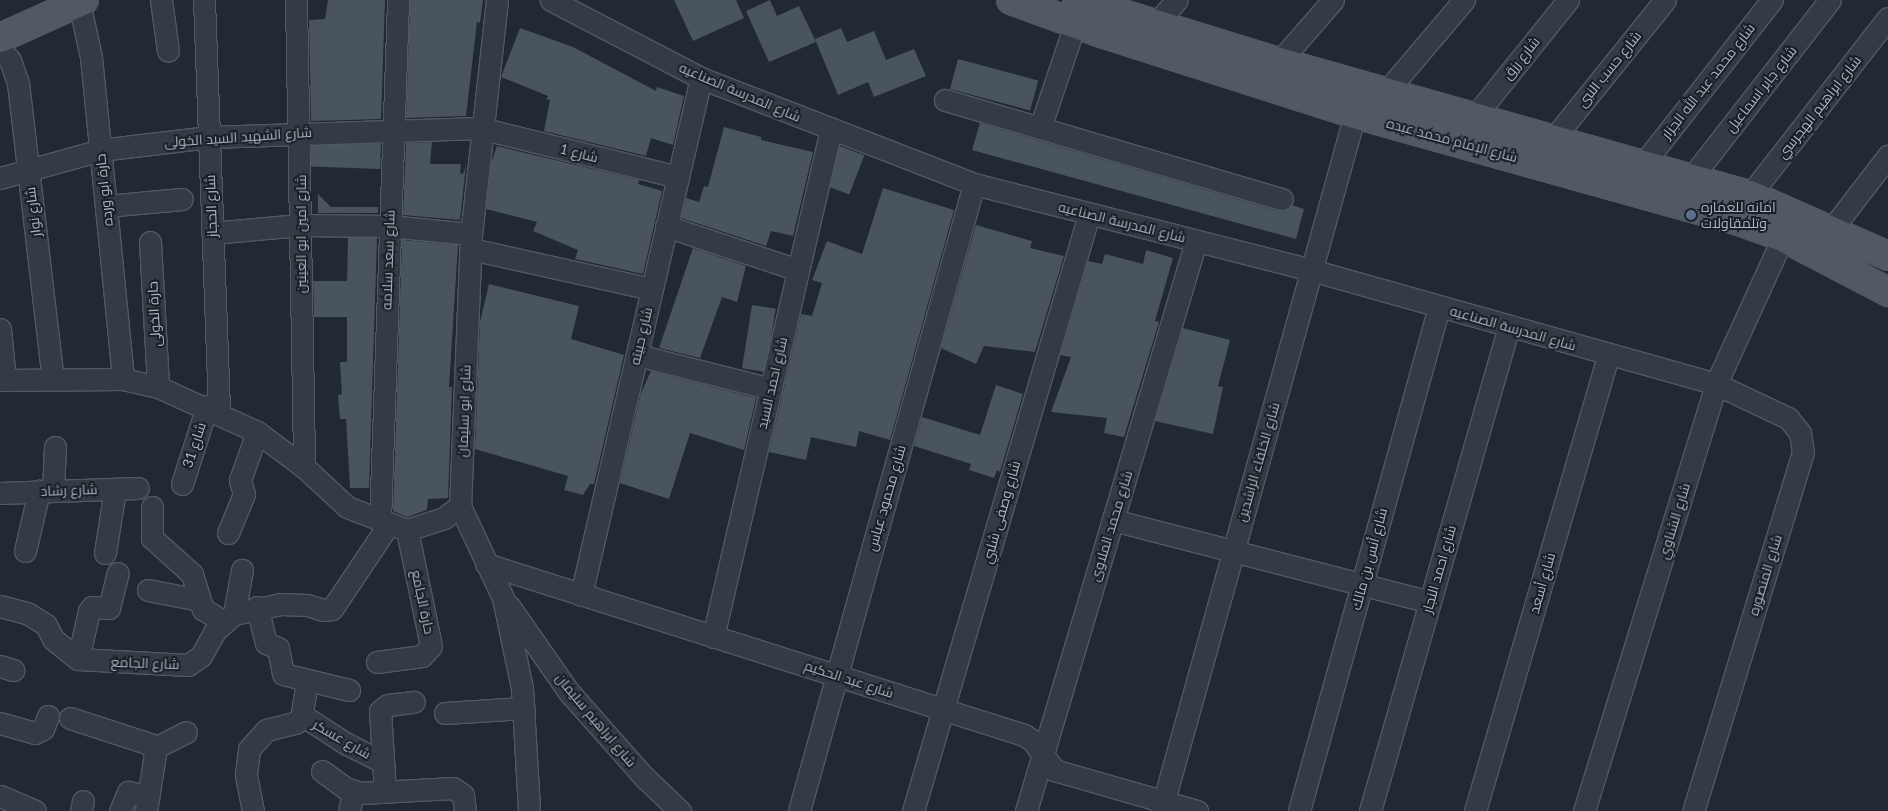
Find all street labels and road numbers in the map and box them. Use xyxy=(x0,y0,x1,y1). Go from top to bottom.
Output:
street label: شارع محمد عبد الله الجزار xyxy=(1658,20,1758,142)
street label: شارع حسب النبى xyxy=(1573,28,1645,110)
street label: شارع رزق xyxy=(1499,33,1543,83)
street label: شارع جابر اسماعيل xyxy=(1722,42,1800,136)
street label: شارع ابراهيم الهجرسي xyxy=(1773,52,1865,162)
street label: شارع المدرسة الصناعيه xyxy=(677,59,803,125)
street label: شارع الإمام محمد عبده xyxy=(1385,114,1519,166)
street label: شارع الشهيد السيد الخولى xyxy=(164,123,312,151)
street label: شارع 1 xyxy=(558,140,600,166)
street label: حارة ابو ورده xyxy=(92,153,116,227)
street label: شارع الحجاز xyxy=(202,174,220,238)
street label: شارع امين ابو العينين xyxy=(293,175,309,293)
street label: شارع نوار xyxy=(22,186,44,238)
street label: شارع المدرسة الصناعيه xyxy=(1057,198,1187,246)
street label: شارع سعد سلامه xyxy=(378,210,398,310)
street label: حارة الخولى xyxy=(144,281,164,347)
street label: شارع المدرسة الصناعيه xyxy=(1448,302,1578,354)
street label: شارع حبيته xyxy=(626,305,656,367)
street label: شارع احمد السيد xyxy=(753,335,791,431)
street label: شارع ابو سليمان xyxy=(454,364,474,458)
street label: شارع الخلفاء الراشدين xyxy=(1233,400,1283,524)
street label: شارع 31 xyxy=(179,420,209,470)
street label: شارع محمود عباس xyxy=(863,443,909,553)
street label: شارع وصفى شلبي xyxy=(978,459,1024,565)
street label: شارع محمد الملاوى xyxy=(1086,468,1136,584)
street label: شارع رشاد xyxy=(40,481,98,499)
street label: شارع الشناوي xyxy=(1654,481,1694,561)
street label: شارع أنس بن مالك xyxy=(1347,506,1391,612)
street label: شارع احمد النجار xyxy=(1418,523,1460,615)
street label: شارع المنصوره xyxy=(1745,532,1785,618)
street label: شارع أسعد xyxy=(1525,551,1559,615)
street label: حارة الجامع xyxy=(408,568,438,636)
street label: شارع الجامع xyxy=(110,653,180,673)
street label: شارع عبد الحكيم xyxy=(802,657,896,701)
street label: شارع ابراهيم سليمان xyxy=(552,670,640,770)
street label: شارع عسكر xyxy=(310,716,374,762)

